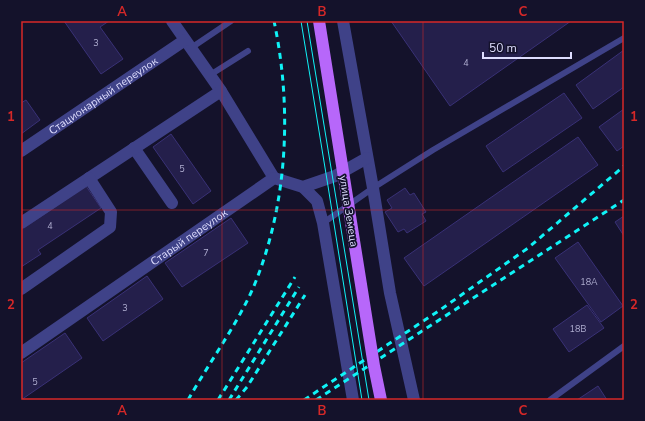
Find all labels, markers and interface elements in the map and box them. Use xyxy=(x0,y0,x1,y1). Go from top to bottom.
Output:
text: A xyxy=(117,3,127,21)
text: B xyxy=(318,3,327,21)
text: C xyxy=(519,3,528,21)
scale bar xyxy=(483,34,571,60)
house number: 3 xyxy=(93,37,99,49)
text: 50 m xyxy=(489,40,517,56)
street label: Стационарный переулок xyxy=(46,53,161,138)
house number: 4 xyxy=(463,57,469,69)
text: 1 xyxy=(7,108,15,126)
text: 1 xyxy=(630,108,638,126)
house number: 5 xyxy=(179,163,185,175)
street label: улица Земеца xyxy=(335,174,362,248)
street label: Старый переулок xyxy=(147,205,231,269)
house number: 4 xyxy=(47,220,53,232)
house number: 7 xyxy=(203,247,209,259)
house number: 18А xyxy=(580,276,598,288)
text: 2 xyxy=(7,296,15,314)
text: 2 xyxy=(630,296,638,314)
house number: 3 xyxy=(122,302,128,314)
house number: 18В xyxy=(570,323,586,335)
house number: 5 xyxy=(32,376,38,388)
text: A xyxy=(117,402,127,420)
text: B xyxy=(318,402,327,420)
text: C xyxy=(519,402,528,420)

